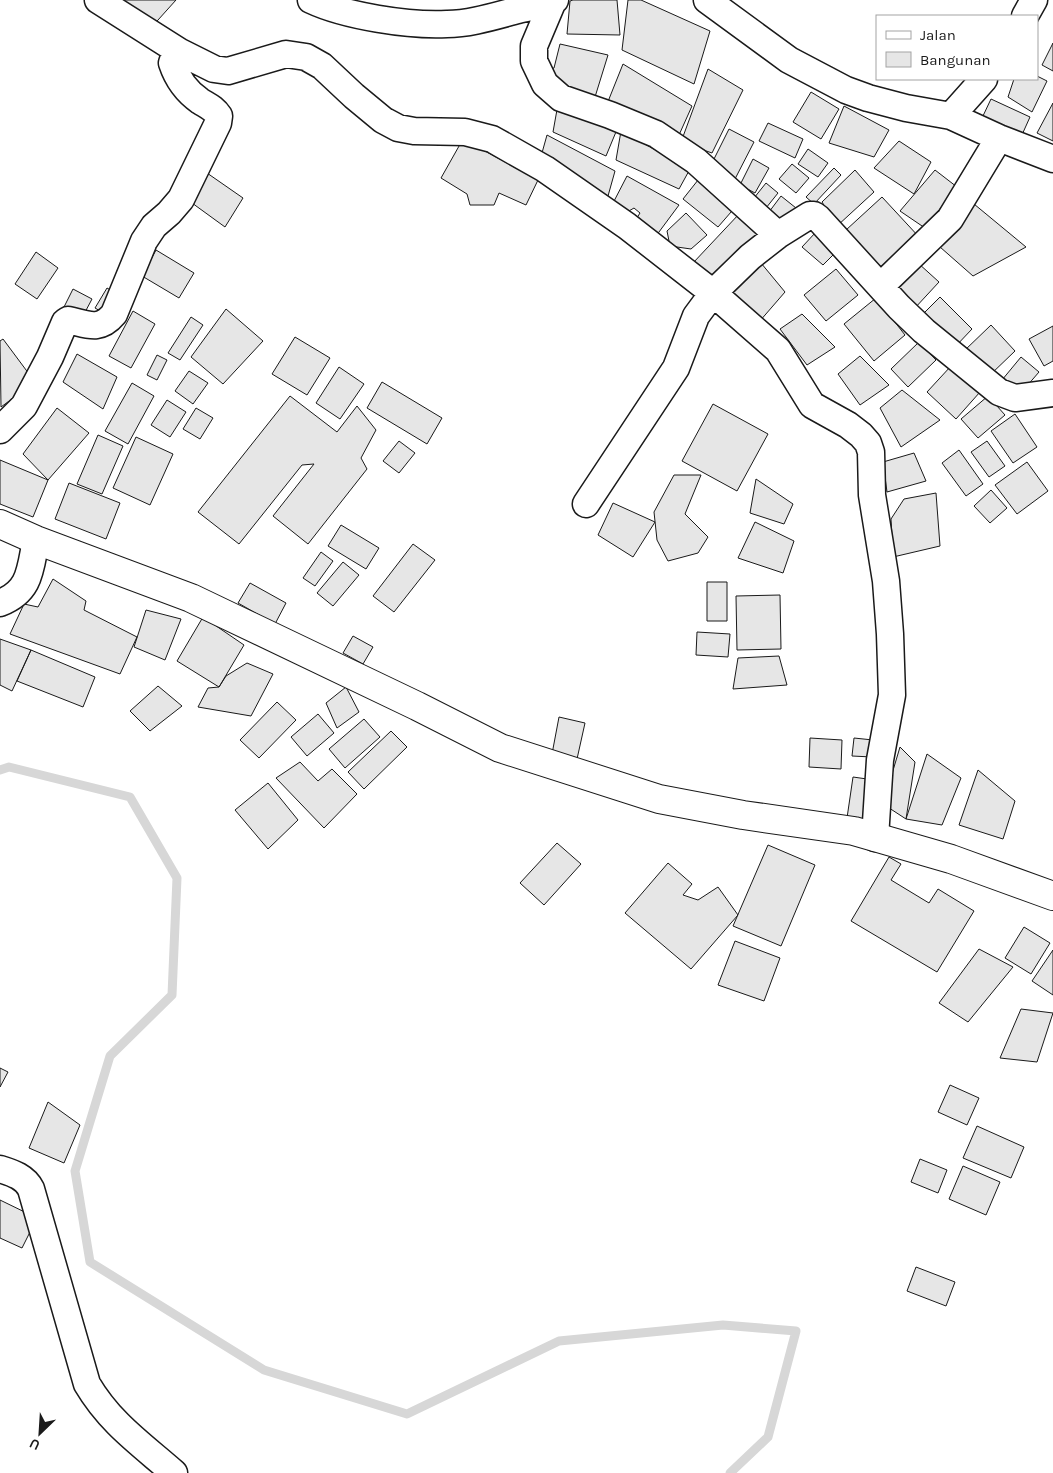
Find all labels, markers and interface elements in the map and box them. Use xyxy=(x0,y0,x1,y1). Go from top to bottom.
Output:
legend xyxy=(876,15,1038,80)
text: Jalan xyxy=(920,26,956,44)
text: Bangunan xyxy=(920,51,991,69)
north arrow xyxy=(15,1408,65,1458)
text: U xyxy=(27,1435,43,1454)

